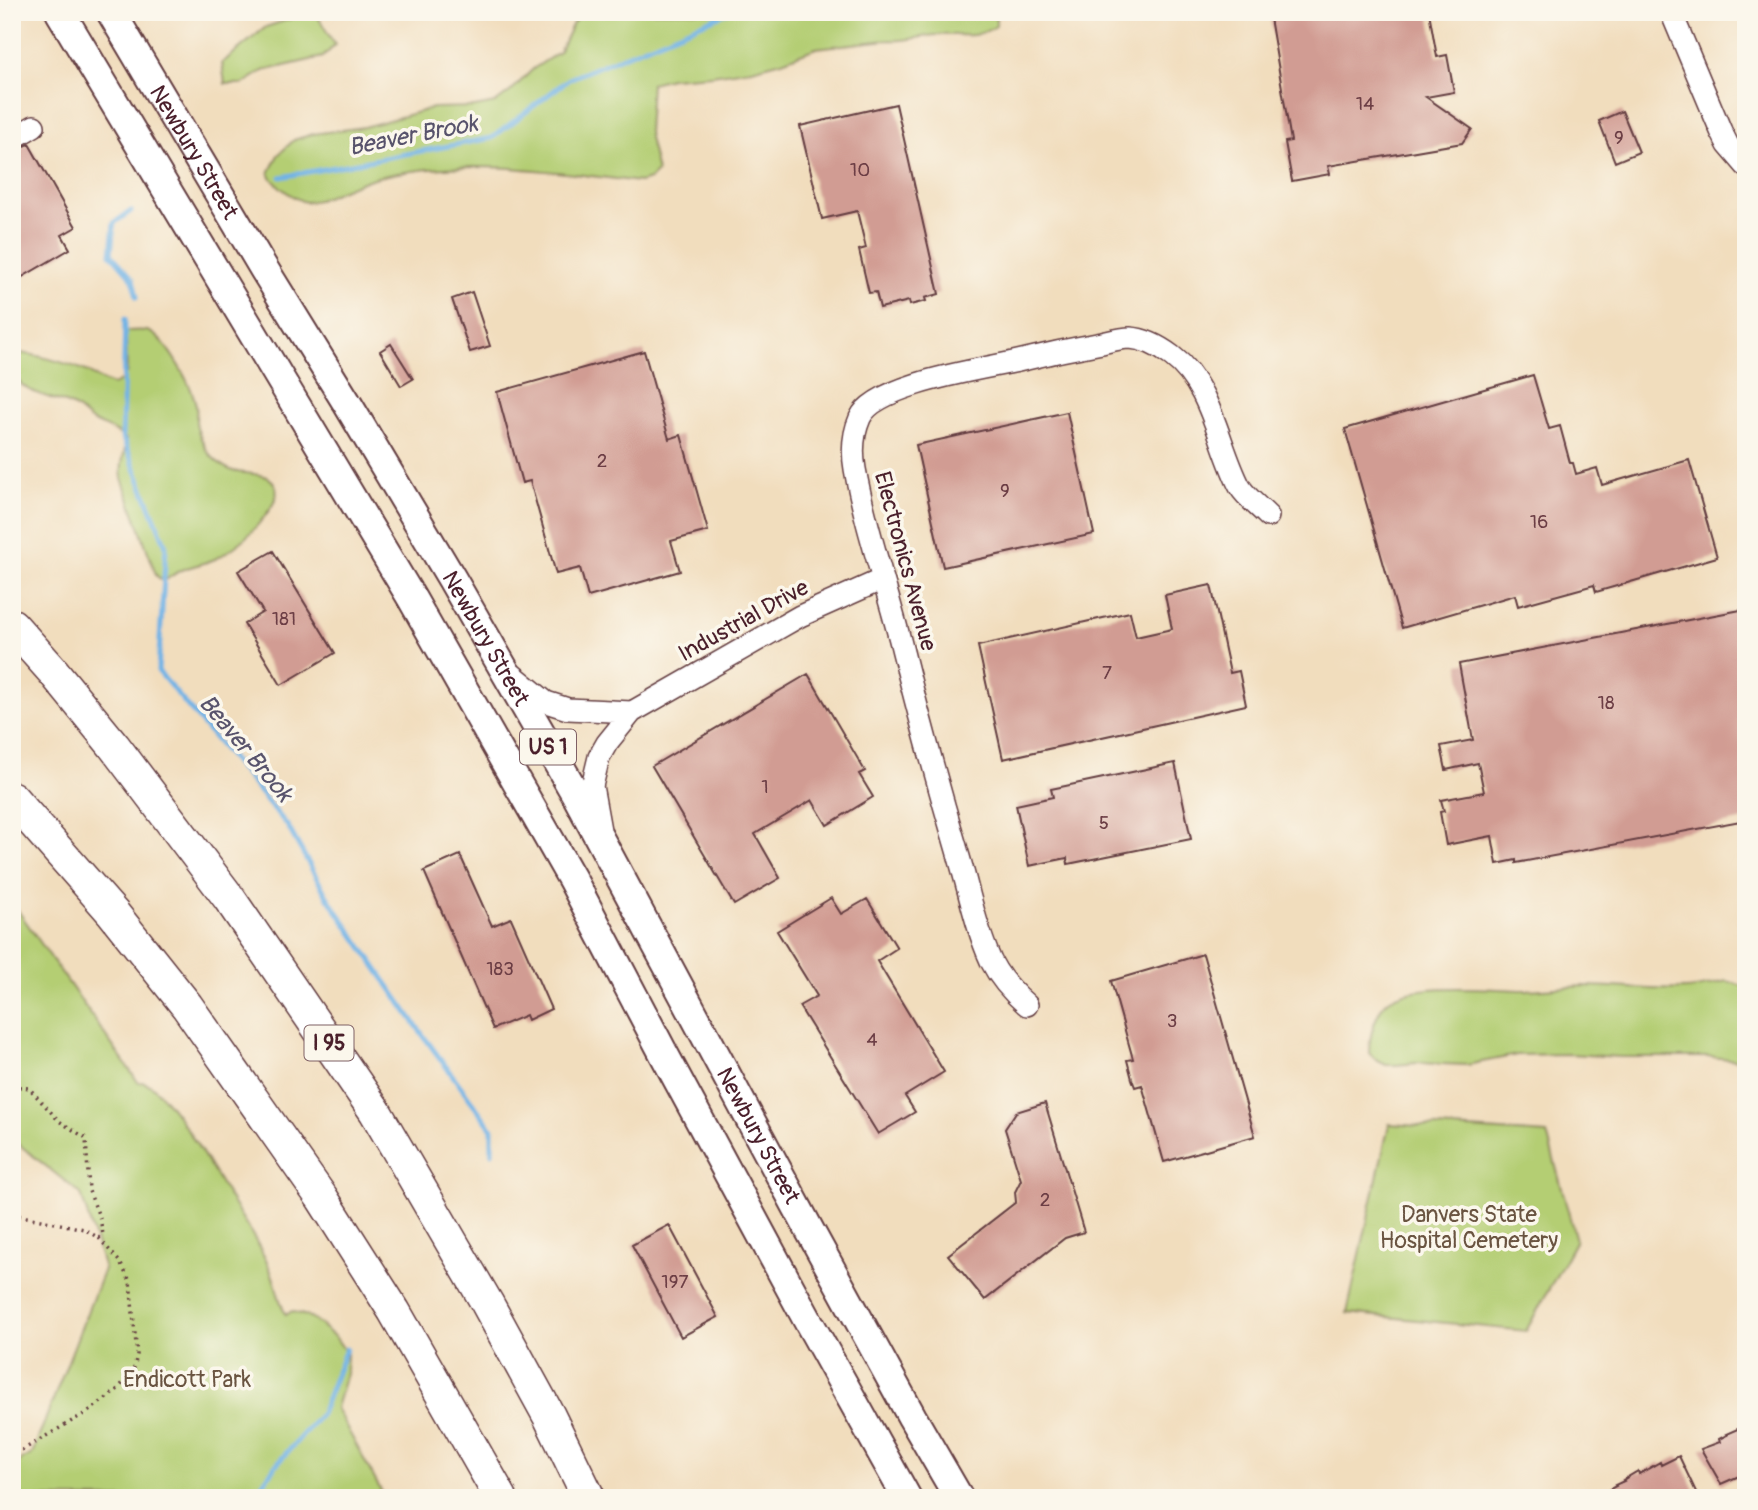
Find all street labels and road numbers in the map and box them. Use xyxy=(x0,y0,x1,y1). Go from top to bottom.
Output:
street label: Newbury Street xyxy=(143,80,245,225)
street label: Electronics Avenue xyxy=(868,468,944,655)
street label: Newbury Street xyxy=(435,566,536,712)
street label: Industrial Drive xyxy=(673,572,814,668)
road number: US 1 xyxy=(520,730,576,764)
road number: I 95 xyxy=(304,1026,354,1060)
street label: Newbury Street xyxy=(710,1062,807,1210)

